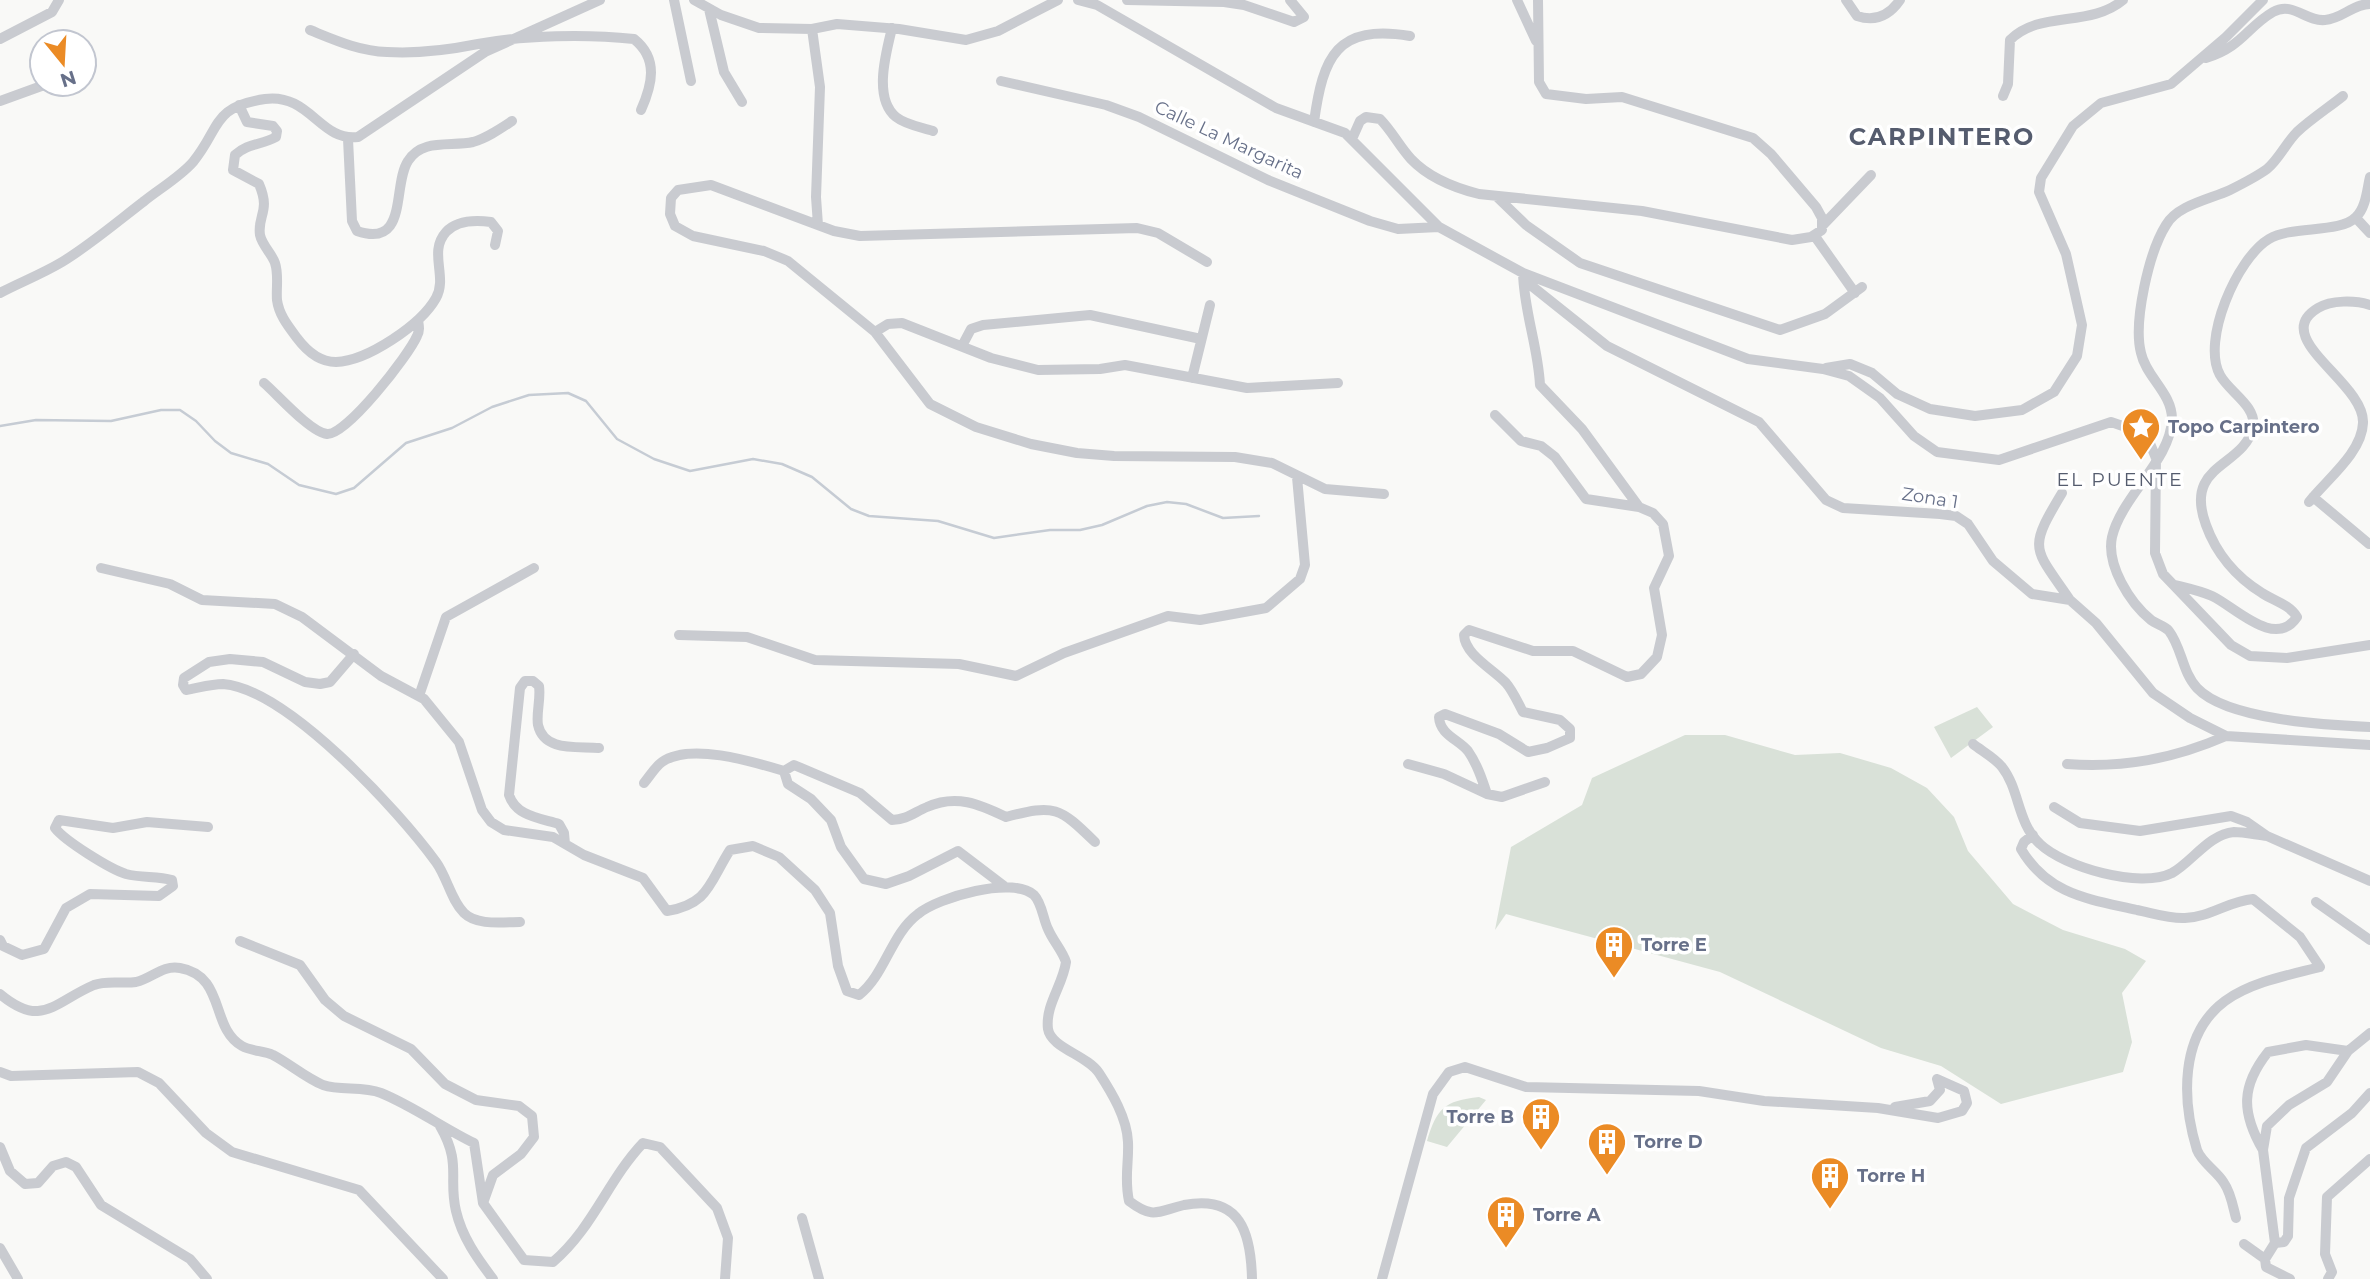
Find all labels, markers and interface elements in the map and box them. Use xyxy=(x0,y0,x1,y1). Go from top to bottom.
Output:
north arrow xyxy=(28,28,98,98)
text: N xyxy=(57,65,79,92)
street label: Calle La Margarita xyxy=(1151,96,1307,184)
district label: CARPINTERO xyxy=(1849,122,2035,151)
place icon: Topo Carpintero xyxy=(2120,406,2162,461)
place label: Topo Carpintero xyxy=(2168,416,2320,438)
district label: EL PUENTE xyxy=(2056,468,2184,491)
street label: Zona 1 xyxy=(1900,483,1960,513)
building icon: Torre E xyxy=(1593,924,1635,979)
place label: Torre E xyxy=(1641,934,1707,956)
building icon: Torre B xyxy=(1520,1096,1562,1151)
place label: Torre B xyxy=(1447,1106,1514,1128)
building icon: Torre D xyxy=(1586,1121,1628,1176)
place label: Torre D xyxy=(1634,1131,1703,1153)
building icon: Torre H xyxy=(1809,1155,1851,1210)
place label: Torre H xyxy=(1857,1165,1925,1187)
building icon: Torre A xyxy=(1485,1194,1527,1249)
place label: Torre A xyxy=(1533,1204,1601,1226)

